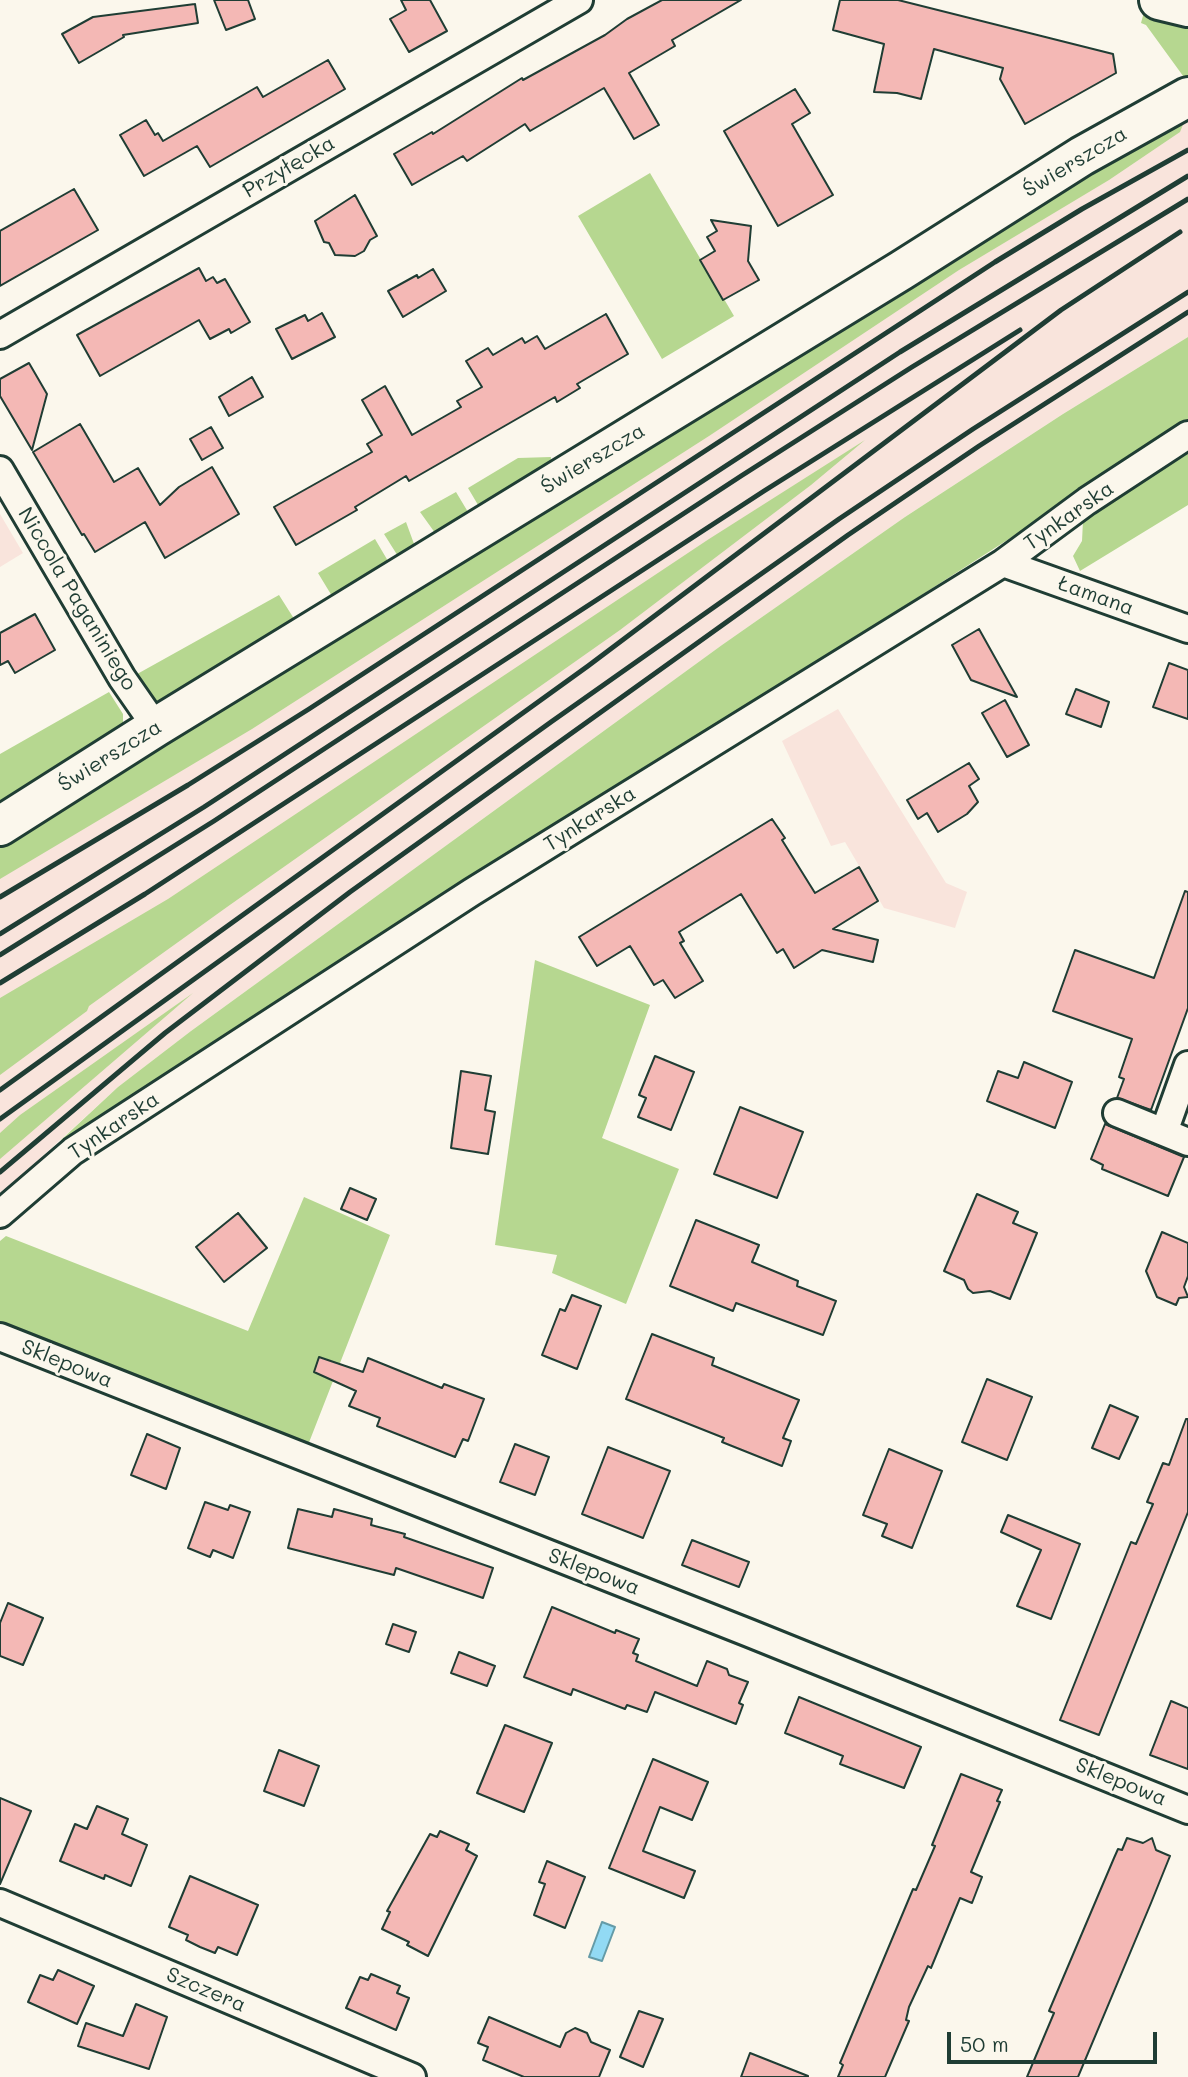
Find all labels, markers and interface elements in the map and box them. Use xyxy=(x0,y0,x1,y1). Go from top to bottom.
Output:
street label: Świerszcza xyxy=(1018,121,1132,203)
street label: Przyłęcka xyxy=(238,131,340,203)
street label: Świerszcza xyxy=(536,418,650,500)
street label: Tynkarska xyxy=(1019,476,1119,556)
street label: Niccola Paganiniego xyxy=(12,503,142,695)
street label: Łamana xyxy=(1055,571,1137,621)
street label: Świerszcza xyxy=(54,714,166,798)
street label: Tynkarska xyxy=(539,781,641,857)
street label: Tynkarska xyxy=(64,1087,164,1165)
street label: Sklepowa xyxy=(18,1334,116,1394)
street label: Sklepowa xyxy=(545,1543,643,1601)
street label: Sklepowa xyxy=(1072,1752,1170,1812)
street label: Szczera xyxy=(162,1962,250,2018)
scale bar xyxy=(950,2018,1160,2062)
text: 50 m xyxy=(960,2030,1009,2057)

